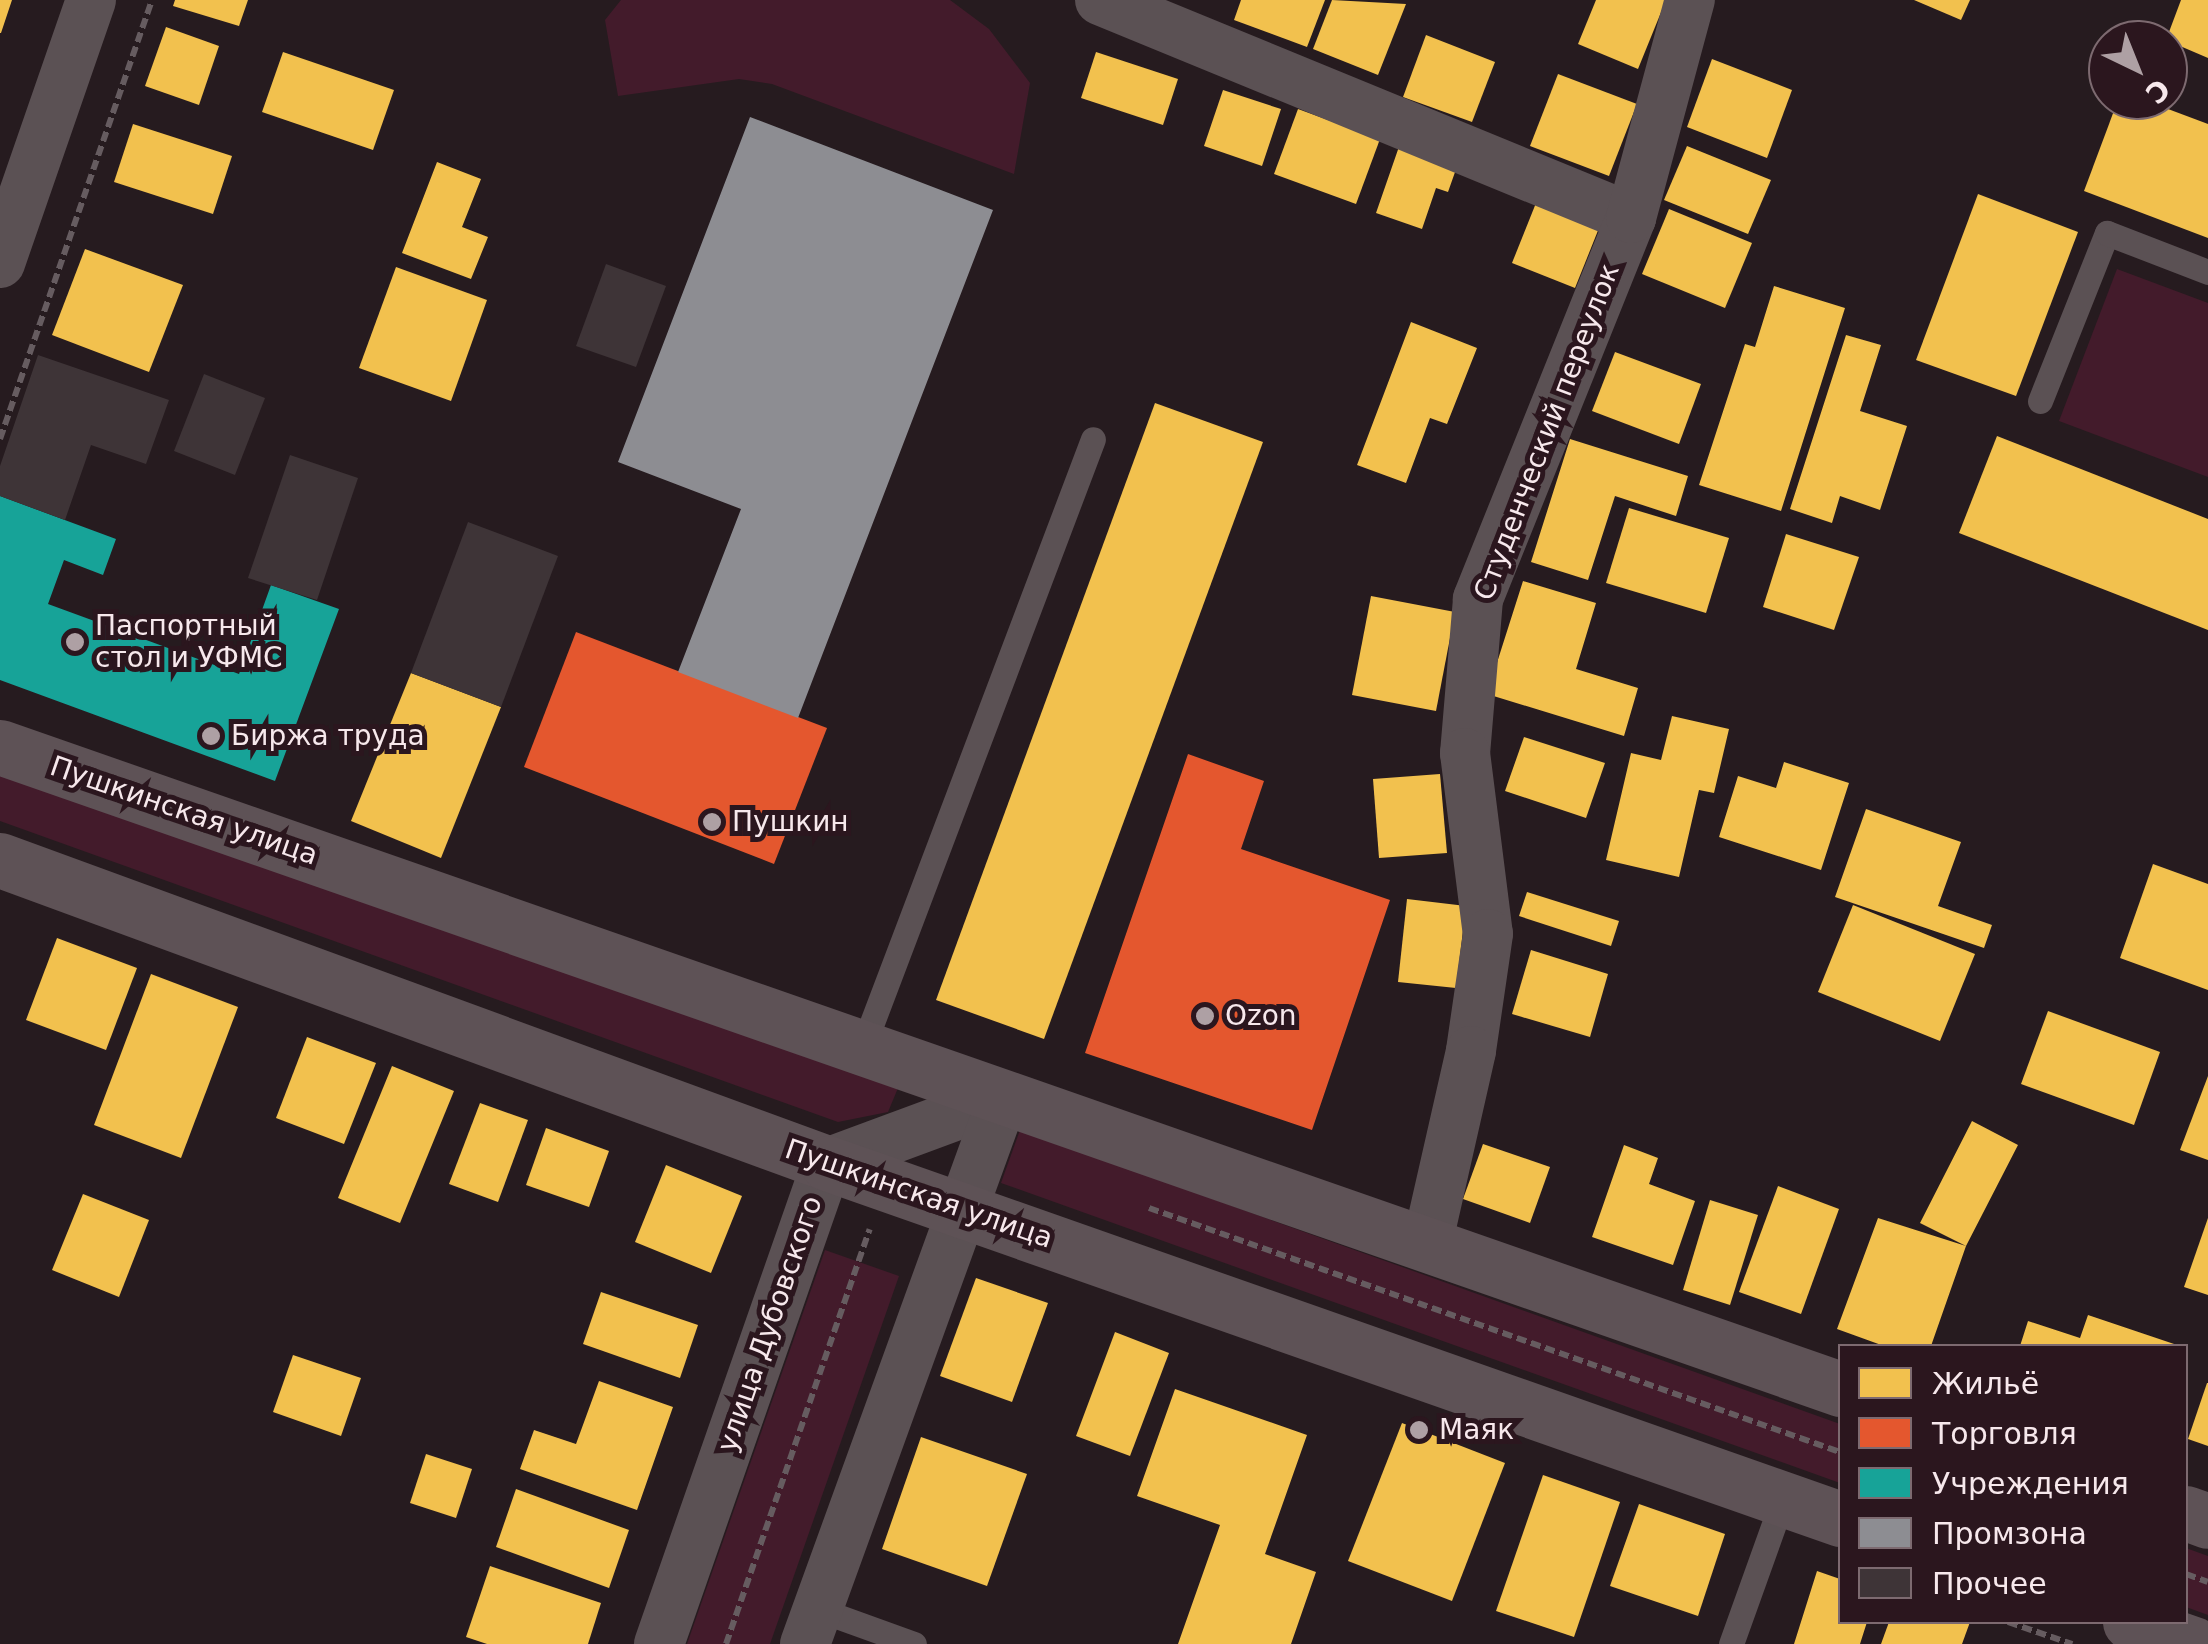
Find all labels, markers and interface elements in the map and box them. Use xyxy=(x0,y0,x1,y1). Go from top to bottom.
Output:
north arrow xyxy=(2088,20,2188,120)
text: С xyxy=(2139,72,2176,110)
street label: Студенческий переулок xyxy=(1467,259,1627,605)
place label: Паспортный стол и УФМС xyxy=(95,609,283,675)
marker: Паспортный стол и УФМС xyxy=(64,631,86,653)
place label: Биржа труда xyxy=(231,719,425,753)
marker: Биржа труда xyxy=(200,725,222,747)
street label: Пушкинская улица xyxy=(46,749,322,873)
place label: Пушкин xyxy=(732,805,849,839)
marker: Пушкин xyxy=(701,811,723,833)
place label: Ozon xyxy=(1225,999,1297,1033)
marker: Ozon xyxy=(1194,1005,1216,1027)
street label: Пушкинская улица xyxy=(781,1132,1057,1256)
street label: улица Дубовского xyxy=(710,1192,830,1456)
legend xyxy=(1838,1344,2188,1624)
text: Жильё xyxy=(1932,1366,2039,1401)
place label: Маяк xyxy=(1439,1413,1514,1447)
text: Торговля xyxy=(1932,1416,2077,1451)
marker: Маяк xyxy=(1408,1419,1430,1441)
text: Учреждения xyxy=(1932,1466,2129,1501)
text: Промзона xyxy=(1932,1516,2087,1551)
text: Прочее xyxy=(1932,1566,2047,1601)

